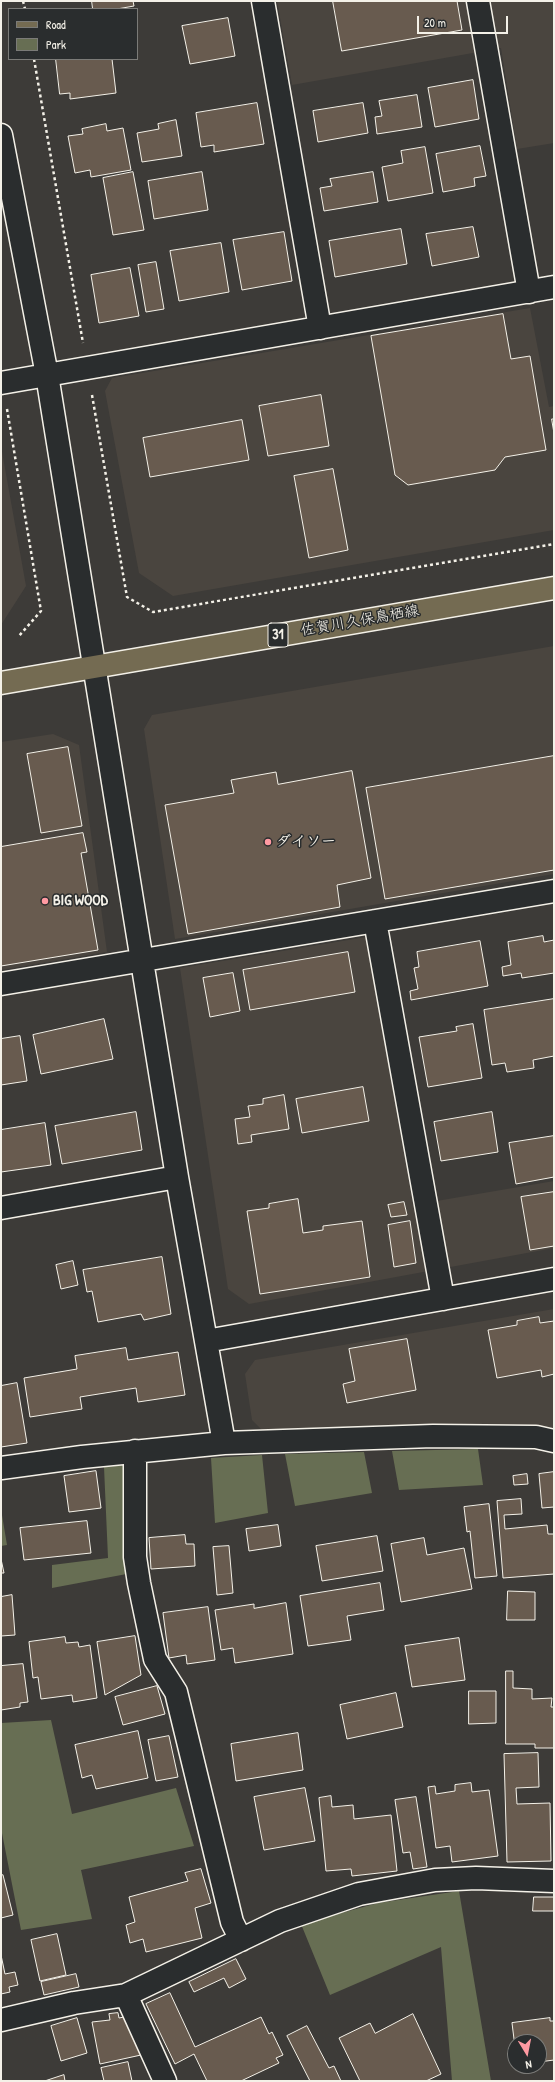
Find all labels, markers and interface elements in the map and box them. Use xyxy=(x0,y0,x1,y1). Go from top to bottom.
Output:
legend xyxy=(8,8,138,60)
scale bar xyxy=(419,8,510,34)
text: 20 m xyxy=(424,14,446,31)
text: Road xyxy=(46,16,66,33)
text: Park xyxy=(46,36,66,53)
street label: 佐賀川久保鳥栖線 xyxy=(299,602,421,640)
road number: 31 xyxy=(268,623,288,647)
place label: ダイソー xyxy=(276,833,336,851)
marker: ダイソー xyxy=(263,837,273,847)
place label: BIG WOOD xyxy=(53,892,108,910)
marker: BIG WOOD xyxy=(40,896,50,906)
north arrow xyxy=(507,2034,547,2074)
text: N xyxy=(525,2057,533,2072)

